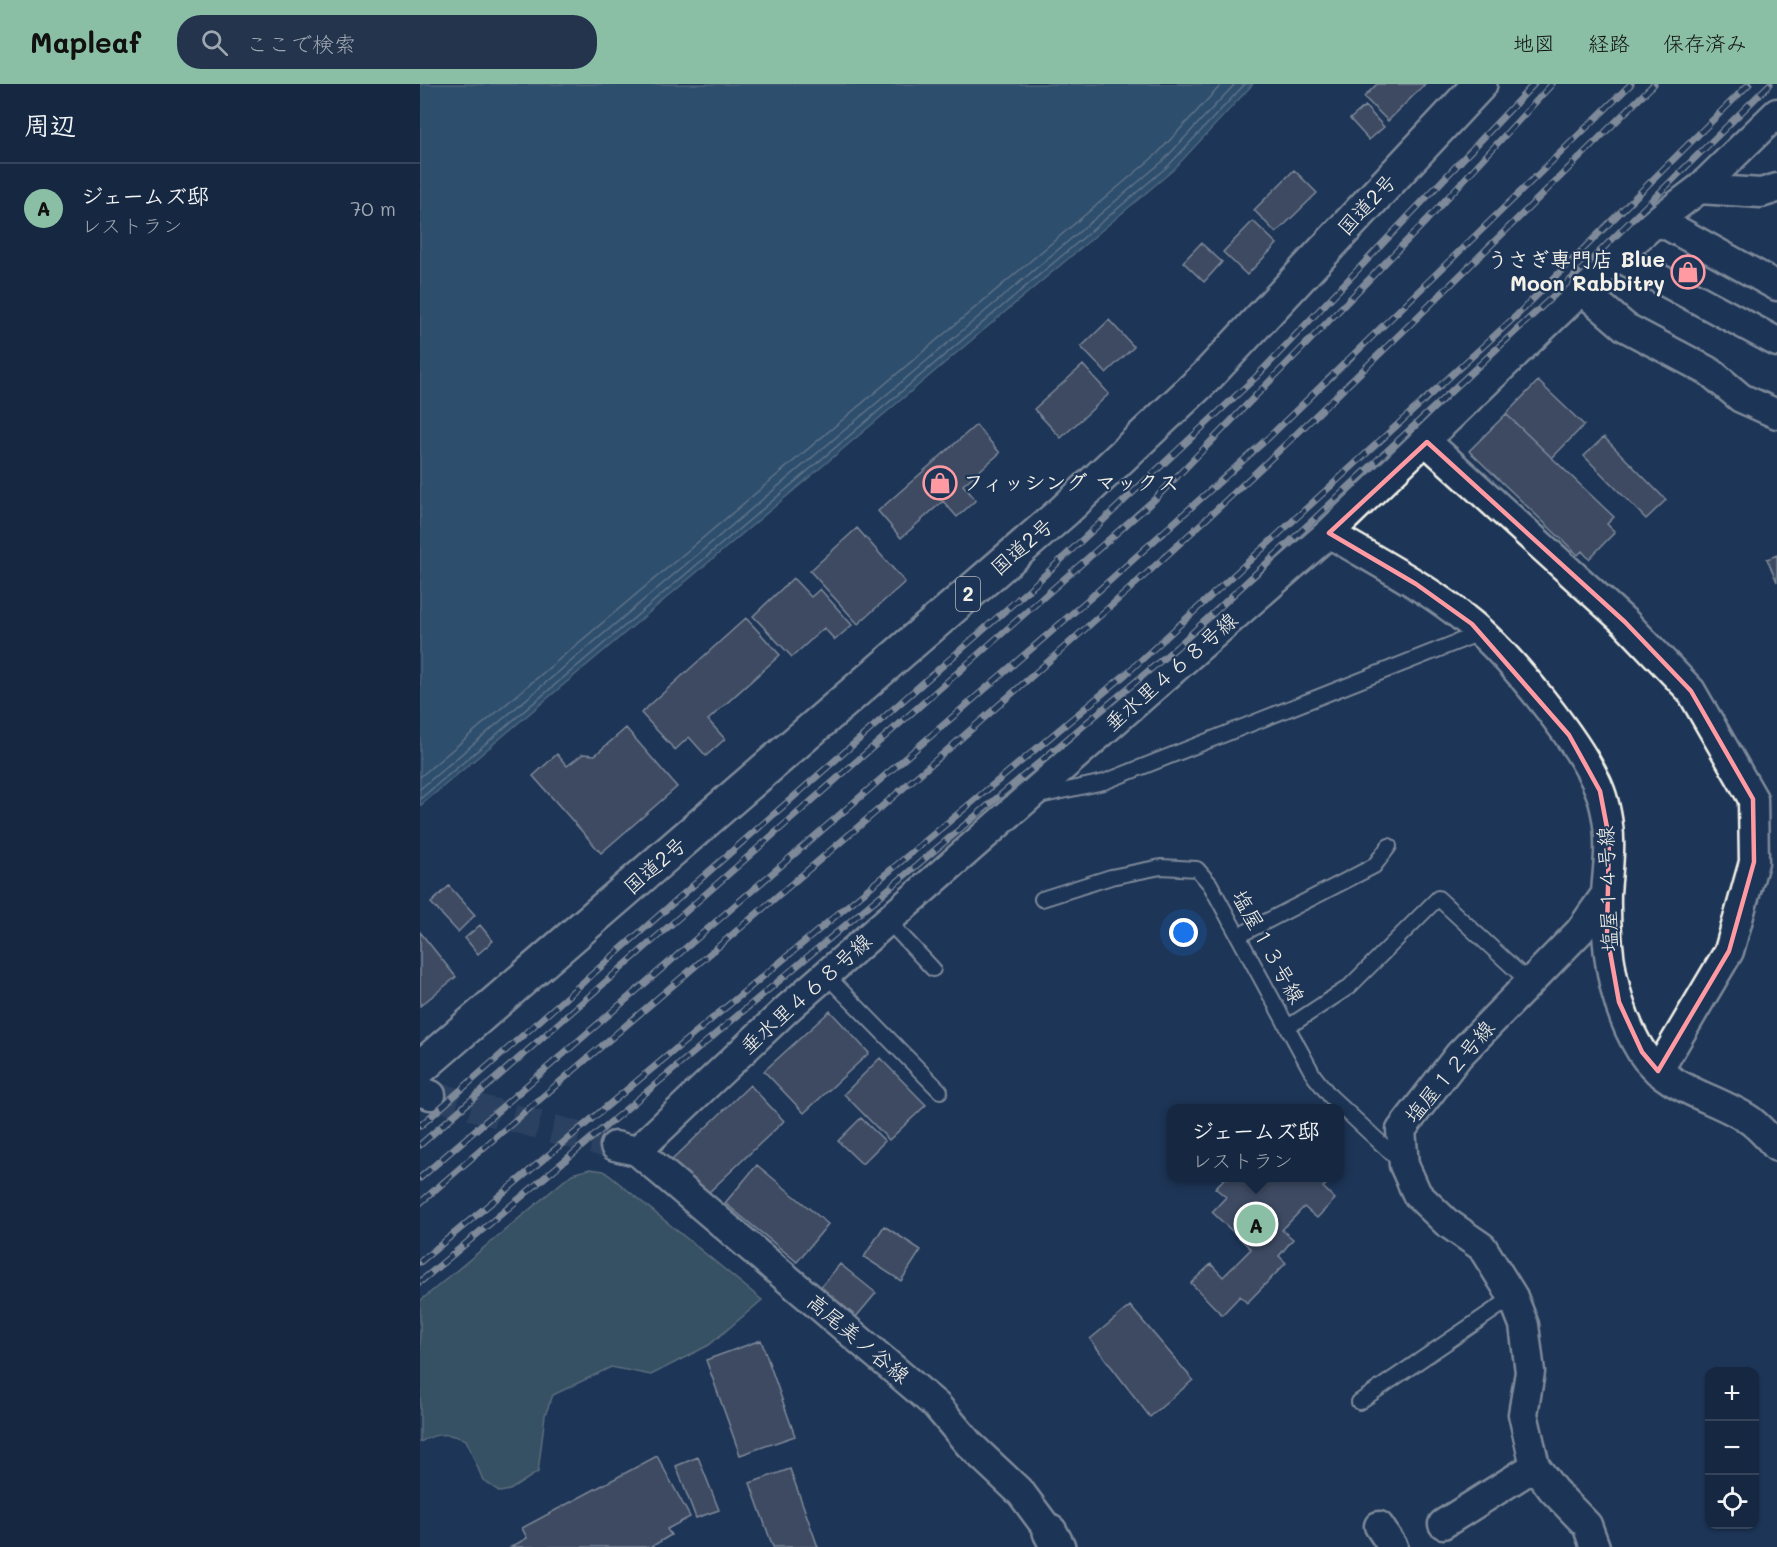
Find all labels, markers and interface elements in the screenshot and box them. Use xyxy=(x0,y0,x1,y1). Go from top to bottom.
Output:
search box xyxy=(177,15,597,69)
text: Mapleaf xyxy=(30,24,141,60)
icon: search xyxy=(198,26,231,59)
text: ここで検索 xyxy=(246,29,356,58)
text: 地図 xyxy=(1513,29,1555,56)
text: 経路 xyxy=(1588,29,1630,56)
text: 保存済み xyxy=(1663,29,1747,56)
text: 周辺 xyxy=(24,108,76,142)
street label: 国道2号 xyxy=(1331,167,1401,241)
text: ジェームズ邸 xyxy=(81,181,209,210)
text: A xyxy=(37,195,50,221)
text: 70 m xyxy=(350,195,396,221)
text: レストラン xyxy=(81,212,183,238)
place label: うさぎ専門店 Blue Moon Rabbitry xyxy=(1487,245,1665,297)
shop icon: うさぎ専門店 Blue Moon Rabbitry xyxy=(1670,254,1706,290)
shop icon: フィッシング マックス xyxy=(922,465,958,501)
place label: フィッシング マックス xyxy=(963,468,1179,495)
street label: 国道2号 xyxy=(984,511,1058,581)
road number: 2 xyxy=(956,577,980,611)
street label: 垂水里４６８号線 xyxy=(1098,606,1242,736)
street label: 塩屋１４号線 xyxy=(1591,826,1622,952)
street label: 国道2号 xyxy=(617,830,691,900)
street label: 塩屋１３号線 xyxy=(1227,885,1312,1008)
your location xyxy=(1169,918,1198,947)
street label: 垂水里４６８号線 xyxy=(734,927,876,1059)
street label: 塩屋１２号線 xyxy=(1398,1014,1500,1128)
popup xyxy=(1167,1104,1344,1182)
text: ジェームズ邸 xyxy=(1191,1116,1320,1145)
text: レストラン xyxy=(1191,1147,1293,1173)
pin: A xyxy=(1236,1202,1276,1246)
street label: 高尾美ノ谷線 xyxy=(802,1287,916,1389)
map controls xyxy=(1705,1367,1759,1529)
button: + xyxy=(1705,1367,1759,1421)
button: − xyxy=(1705,1421,1759,1475)
button: locate xyxy=(1705,1475,1759,1529)

